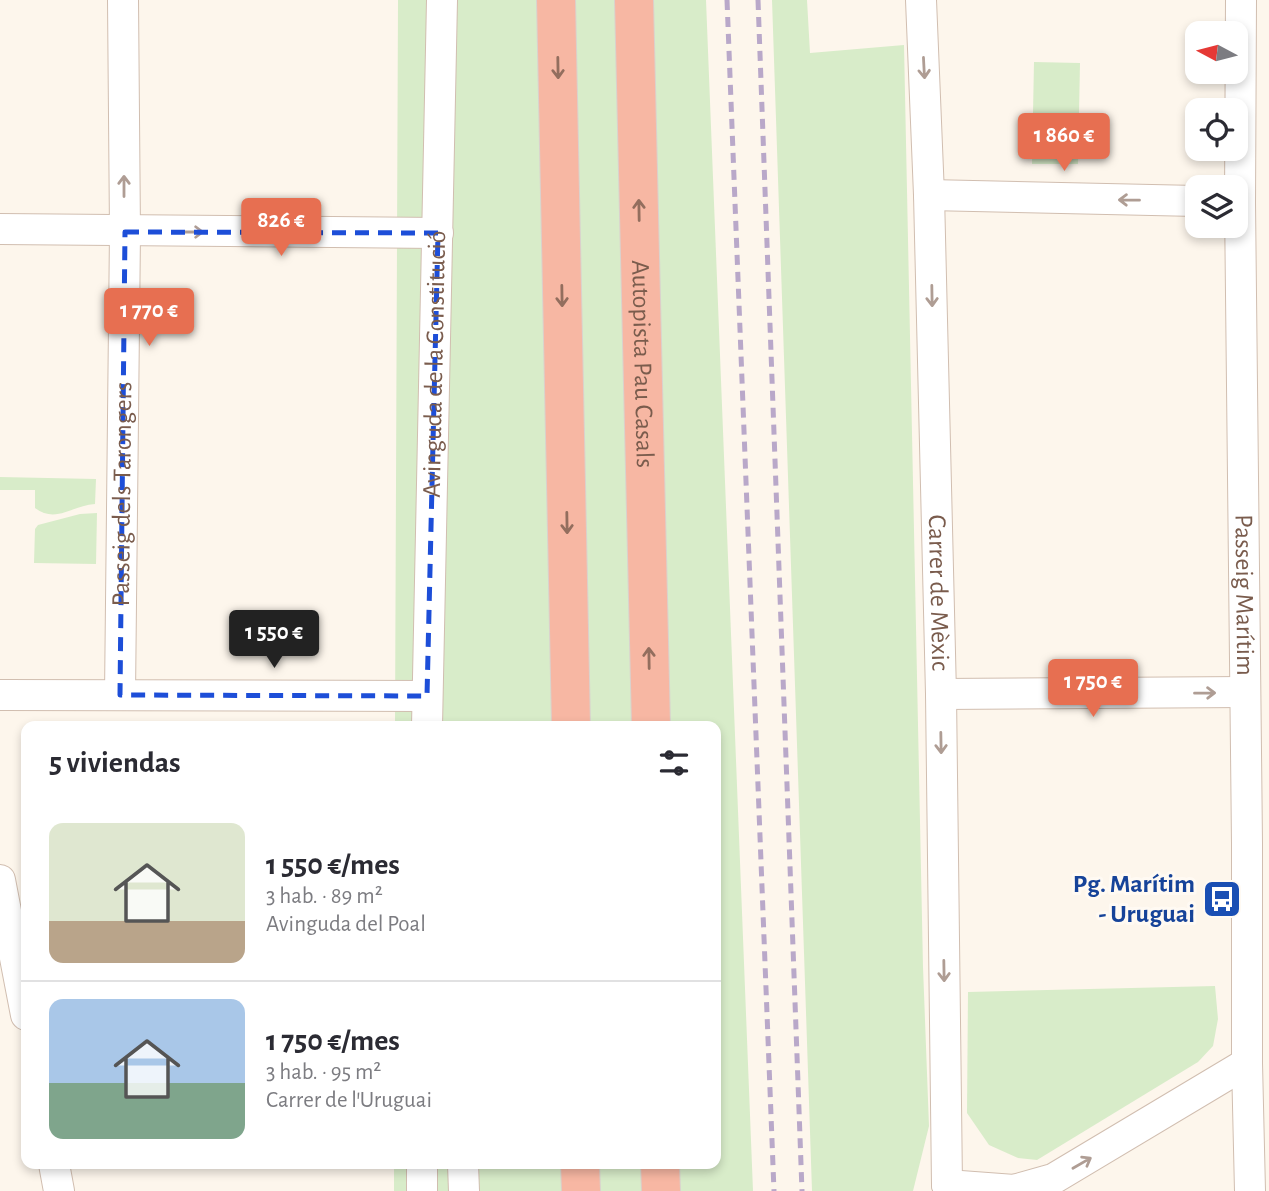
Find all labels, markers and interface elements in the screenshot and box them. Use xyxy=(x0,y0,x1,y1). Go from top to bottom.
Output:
north arrow xyxy=(1185,21,1248,84)
map controls xyxy=(1185,21,1248,238)
one-way arrow xyxy=(551,56,564,79)
one-way arrow xyxy=(917,56,930,79)
button: locate xyxy=(1185,98,1248,161)
pin: 1 860 € xyxy=(999,114,1129,173)
text: 1 860 € xyxy=(1034,124,1094,147)
one-way arrow xyxy=(118,174,131,197)
button: layers xyxy=(1185,175,1248,238)
one-way arrow xyxy=(1118,193,1141,206)
pin: 826 € xyxy=(232,198,330,258)
one-way arrow xyxy=(633,199,646,222)
text: 826 € xyxy=(257,209,305,232)
one-way arrow xyxy=(181,225,204,239)
street label: Avinguda de la Constitució xyxy=(419,230,450,498)
street label: Autopista Pau Casals xyxy=(627,260,658,468)
one-way arrow xyxy=(556,284,569,307)
one-way arrow xyxy=(925,284,938,307)
pin: 1 770 € xyxy=(84,288,214,348)
text: 1 770 € xyxy=(120,299,178,322)
street label: Passeig dels Tarongers xyxy=(108,381,136,607)
one-way arrow xyxy=(560,511,574,534)
street label: Carrer de Mèxic xyxy=(924,514,953,671)
street label: Passeig Marítim xyxy=(1230,514,1258,676)
pin: 1 550 € xyxy=(209,610,339,670)
text: 1 550 € xyxy=(245,621,303,644)
one-way arrow xyxy=(643,647,656,670)
pin: 1 750 € xyxy=(1028,660,1158,719)
text: 1 750 € xyxy=(1064,670,1122,693)
one-way arrow xyxy=(1193,686,1216,700)
one-way arrow xyxy=(934,732,948,755)
icon: filters xyxy=(655,744,693,782)
text: 5 viviendas xyxy=(49,748,181,778)
text: 1 550 €/mes xyxy=(266,850,400,880)
icon: home xyxy=(105,851,189,935)
place label: Pg. Marítim - Uruguai xyxy=(1073,871,1195,927)
bus stop icon: Pg. Marítim - Uruguai xyxy=(1201,878,1243,920)
text: 3 hab. · 89 m² xyxy=(266,885,383,908)
text: Avinguda del Poal xyxy=(266,913,426,936)
one-way arrow xyxy=(937,959,951,982)
text: 1 750 €/mes xyxy=(266,1026,400,1056)
icon: home xyxy=(105,1027,189,1111)
text: 3 hab. · 95 m² xyxy=(266,1061,381,1084)
text: Carrer de l'Uruguai xyxy=(266,1089,432,1112)
one-way arrow xyxy=(1072,1156,1092,1170)

